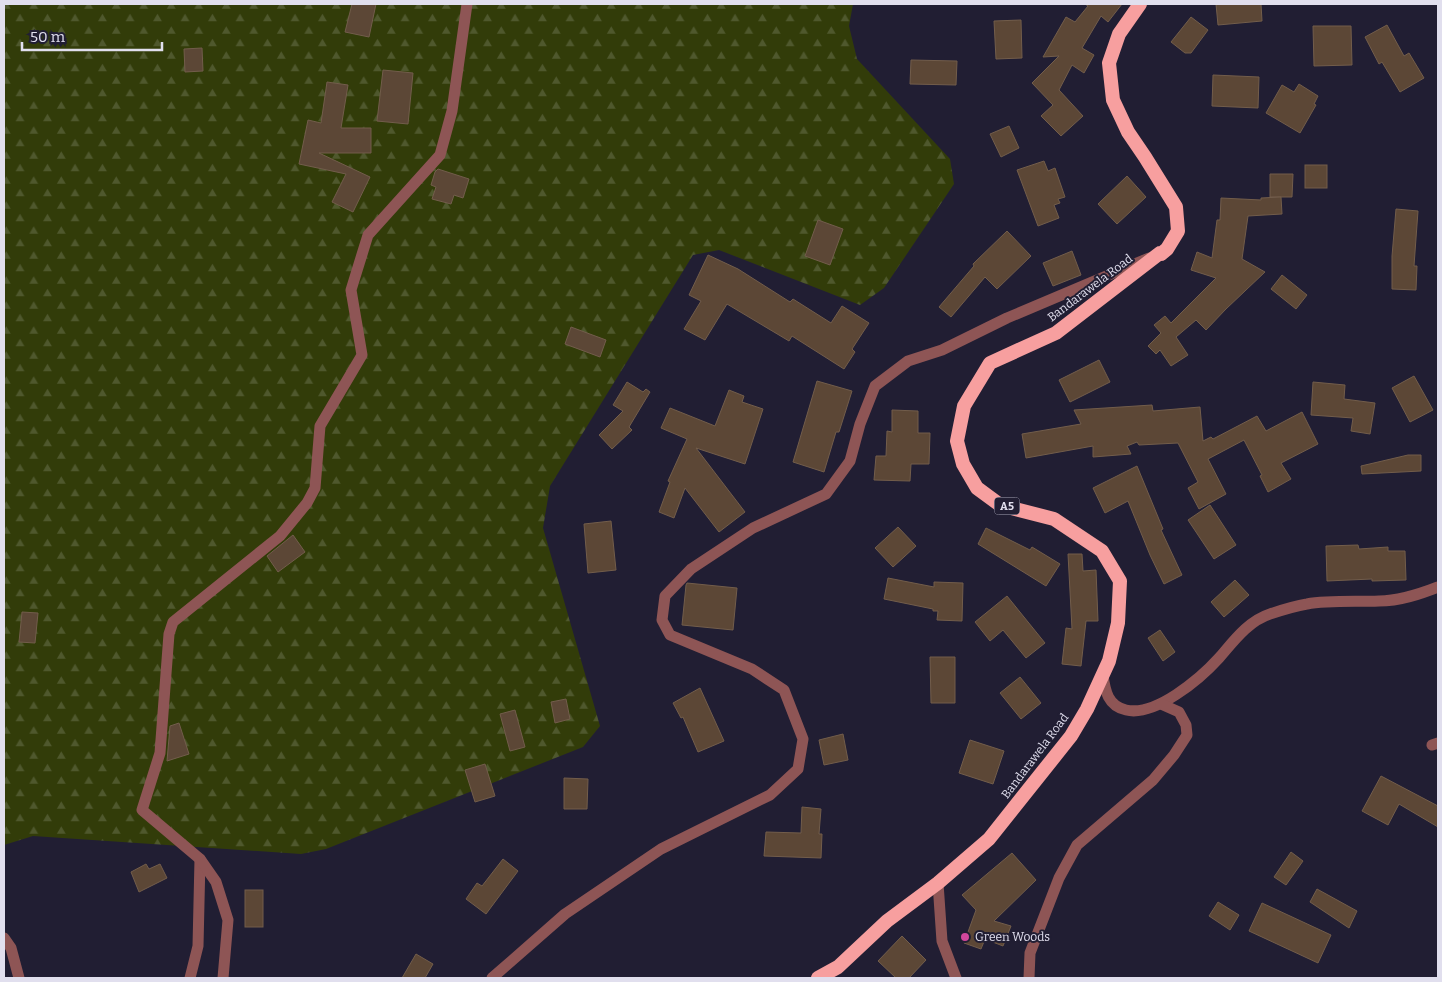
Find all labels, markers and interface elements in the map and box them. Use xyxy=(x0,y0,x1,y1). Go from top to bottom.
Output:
scale bar xyxy=(22,20,162,52)
text: 50 m xyxy=(30,28,66,46)
street label: Bandarawela Road xyxy=(1045,251,1135,325)
road number: A5 xyxy=(994,498,1020,514)
street label: Bandarawela Road xyxy=(998,711,1072,801)
place label: Green Woods xyxy=(975,930,1050,944)
marker: Green Woods xyxy=(959,931,971,943)

